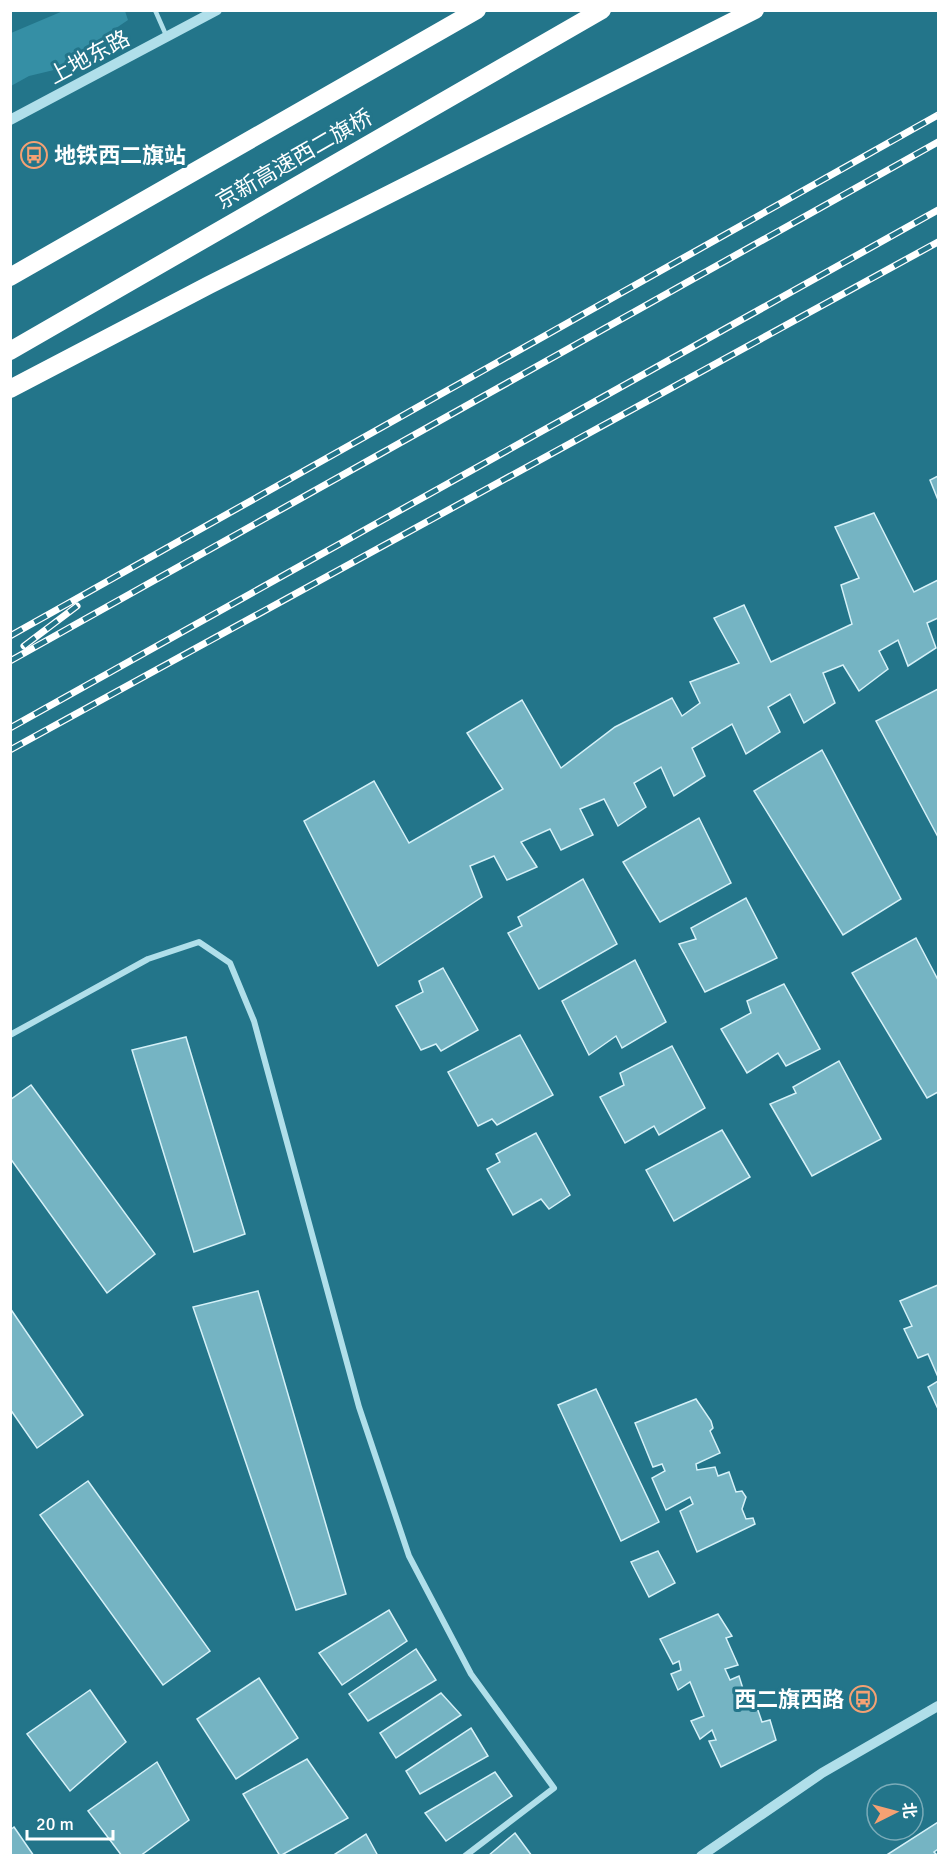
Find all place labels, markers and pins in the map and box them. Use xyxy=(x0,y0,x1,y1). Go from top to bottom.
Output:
bus stop icon: 地铁西二旗站 xyxy=(19,140,49,170)
place label: 地铁西二旗站 xyxy=(54,142,186,169)
bus stop icon: 西二旗西路 xyxy=(848,1684,878,1714)
place label: 西二旗西路 xyxy=(734,1686,844,1713)

